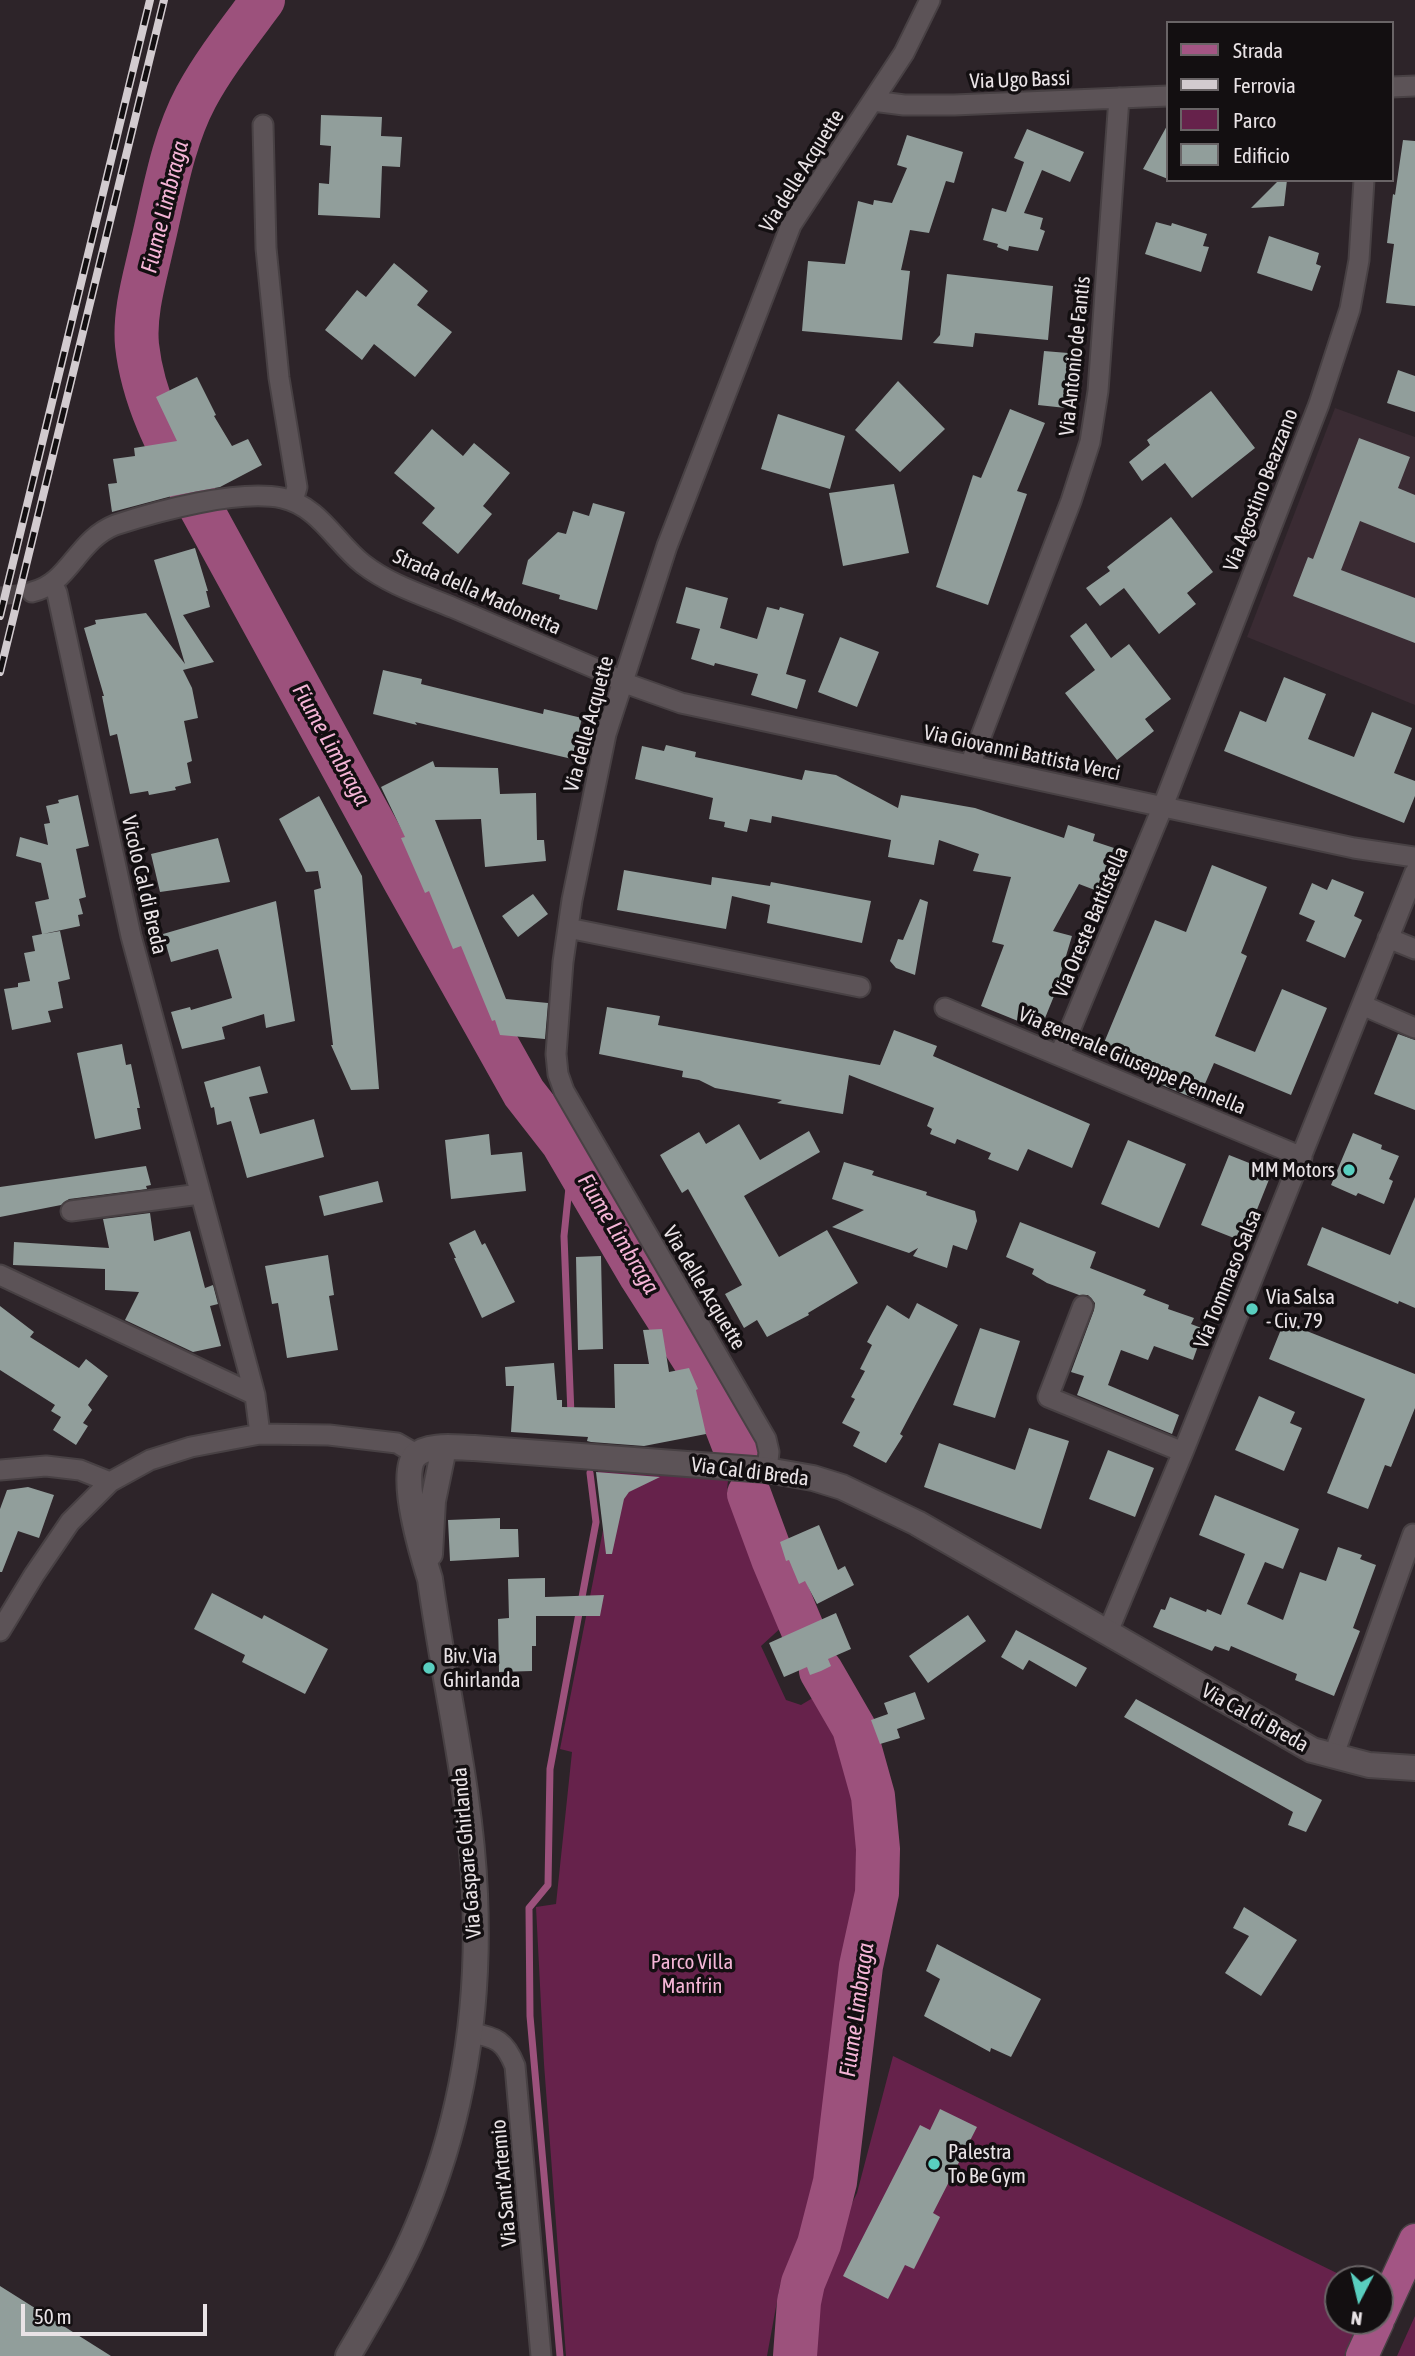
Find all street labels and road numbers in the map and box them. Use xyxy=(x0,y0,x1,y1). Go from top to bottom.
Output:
street label: Via Ugo Bassi xyxy=(969,66,1071,94)
street label: Via delle Acquette xyxy=(754,105,850,237)
street label: Via Antonio de Fantis xyxy=(1054,275,1096,437)
street label: Via Agostino Beazzano xyxy=(1218,405,1304,575)
street label: Strada della Madonetta xyxy=(389,544,565,640)
street label: Via delle Acquette xyxy=(559,653,619,795)
street label: Via Giovanni Battista Verci xyxy=(921,720,1123,786)
street label: Vicolo Cal di Breda xyxy=(116,813,172,957)
street label: Via Oreste Battistella xyxy=(1048,843,1134,1001)
street label: Via generale Giuseppe Pennella xyxy=(1014,1002,1250,1120)
street label: Via Tommaso Salsa xyxy=(1189,1206,1267,1352)
street label: Via delle Acquette xyxy=(657,1222,751,1354)
street label: Via Cal di Breda xyxy=(690,1452,810,1492)
street label: Via Cal di Breda xyxy=(1197,1678,1313,1758)
street label: Via Gaspare Ghirlanda xyxy=(447,1766,487,1940)
street label: Via Sant'Artemio xyxy=(486,2118,522,2248)

